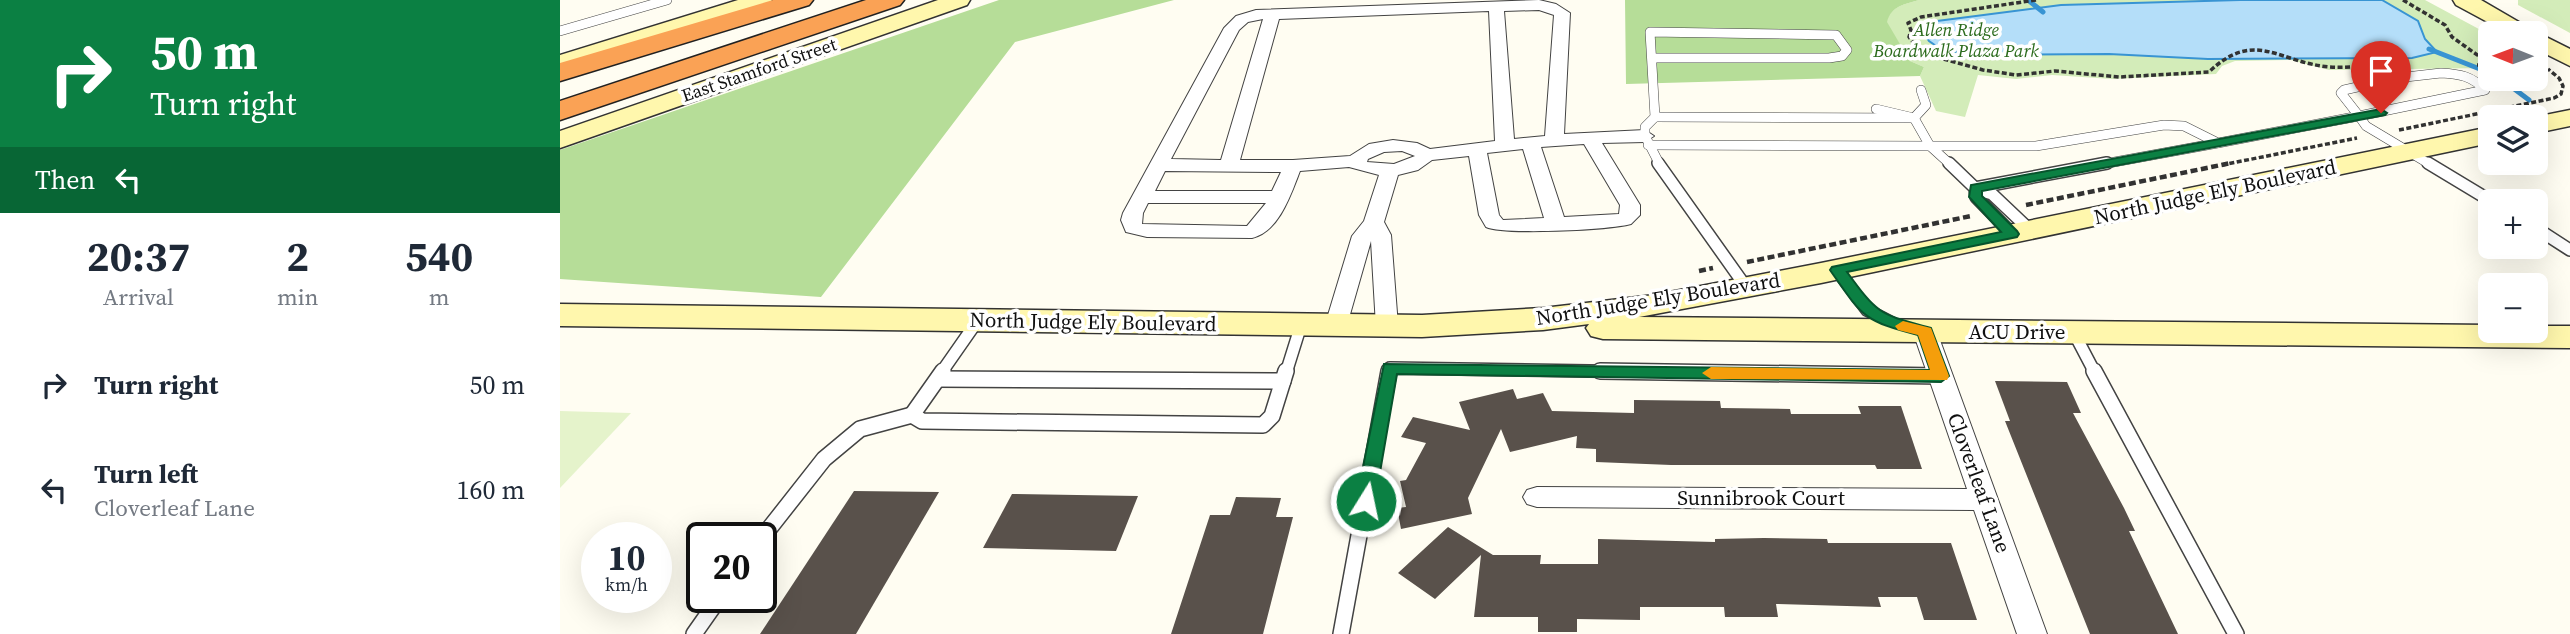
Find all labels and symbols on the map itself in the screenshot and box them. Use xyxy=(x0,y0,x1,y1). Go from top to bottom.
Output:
park label: Allen Ridge Boardwalk Plaza Park xyxy=(1872,17,2039,63)
north arrow xyxy=(2478,21,2548,91)
street label: East Stamford Street xyxy=(678,31,840,108)
pin xyxy=(2351,41,2411,113)
street label: North Judge Ely Boulevard xyxy=(2091,152,2339,231)
street label: North Judge Ely Boulevard xyxy=(1534,265,1782,332)
street label: North Judge Ely Boulevard xyxy=(969,305,1217,338)
street label: ACU Drive xyxy=(1969,317,2065,346)
street label: Cloverleaf Lane xyxy=(1941,409,2018,557)
position arrow xyxy=(1329,464,1403,538)
street label: Sunnibrook Court xyxy=(1677,483,1845,512)
speed limit sign: 20 xyxy=(686,522,777,613)

